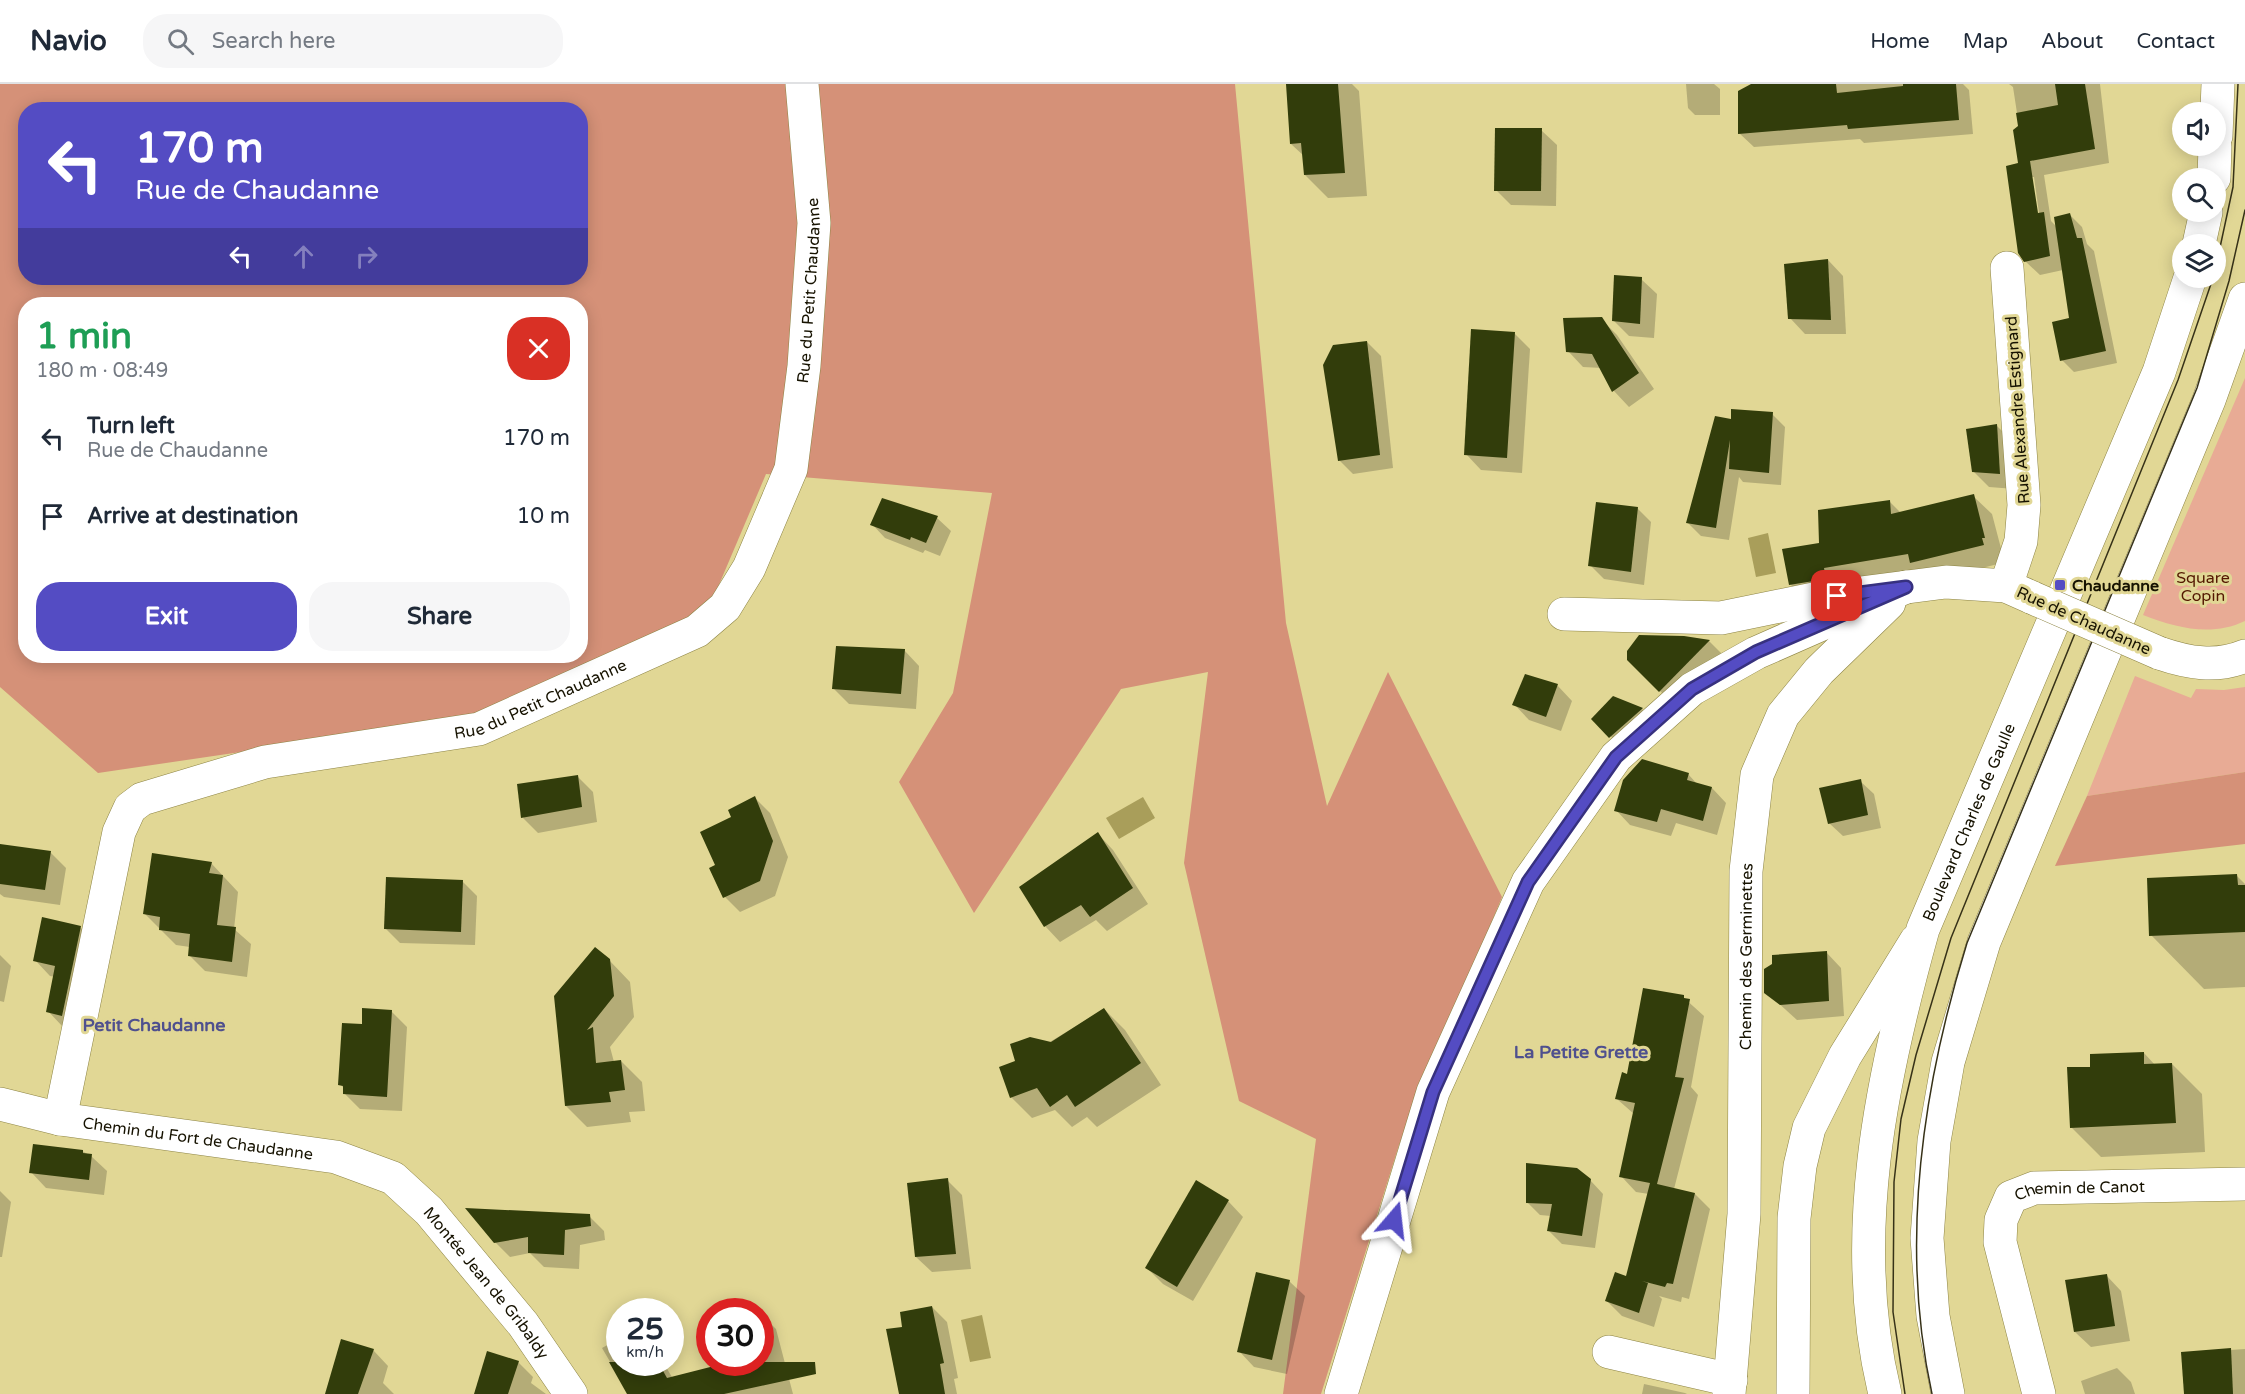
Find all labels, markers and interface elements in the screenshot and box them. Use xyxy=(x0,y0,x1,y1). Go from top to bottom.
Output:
search box xyxy=(143,14,563,68)
text: Navio xyxy=(30,24,107,58)
icon: search xyxy=(164,25,197,58)
text: Search here xyxy=(212,28,336,54)
text: Home xyxy=(1870,29,1930,54)
text: Map xyxy=(1963,29,2008,54)
text: About xyxy=(2041,29,2103,54)
text: Contact xyxy=(2136,29,2215,54)
map controls xyxy=(2172,102,2226,288)
button: sound xyxy=(2172,102,2226,156)
text: 170 m xyxy=(135,123,264,174)
icon: left xyxy=(36,126,114,204)
button: search xyxy=(2172,168,2226,222)
text: Rue de Chaudanne xyxy=(135,174,379,207)
street label: Rue du Petit Chaudanne xyxy=(793,197,825,384)
button: layers xyxy=(2172,234,2226,288)
icon: left xyxy=(224,240,257,273)
icon: ahead xyxy=(287,240,320,273)
icon: right xyxy=(350,240,383,273)
text: 1 min xyxy=(36,315,132,358)
street label: Rue Alexandre Estignard xyxy=(2001,315,2035,505)
button: close xyxy=(507,317,570,380)
text: 180 m · 08:49 xyxy=(36,359,168,383)
text: Turn left xyxy=(87,413,175,439)
icon: left xyxy=(36,422,69,455)
text: 170 m xyxy=(503,425,570,451)
text: Rue de Chaudanne xyxy=(87,439,268,463)
icon: arrive xyxy=(36,500,69,533)
text: Arrive at destination xyxy=(87,503,298,529)
text: 10 m xyxy=(516,503,570,529)
park label: Square Copin xyxy=(2176,568,2230,606)
pin xyxy=(1811,570,1862,621)
place label: Chaudanne xyxy=(2072,576,2159,596)
marker: Chaudanne xyxy=(2053,578,2067,592)
icon: arrive xyxy=(1820,579,1853,612)
button: Exit xyxy=(36,582,297,651)
button: Share xyxy=(309,582,570,651)
street label: Rue de Chaudanne xyxy=(2013,582,2154,660)
street label: Rue du Petit Chaudanne xyxy=(453,655,630,744)
street label: Boulevard Charles de Gaulle xyxy=(1918,720,2020,924)
street label: Chemin des Germinettes xyxy=(1736,862,1758,1050)
district label: Petit Chaudanne xyxy=(82,1014,226,1036)
district label: La Petite Grette xyxy=(1514,1041,1648,1063)
street label: Chemin du Fort de Chaudanne xyxy=(81,1113,314,1165)
street label: Chemin de Canot xyxy=(2012,1177,2145,1206)
position arrow xyxy=(1362,1188,1426,1252)
street label: Montée Jean de Gribaldy xyxy=(419,1203,553,1363)
speed limit sign: 30 xyxy=(696,1298,774,1376)
text: 25 xyxy=(626,1311,664,1348)
text: km/h xyxy=(626,1343,664,1361)

